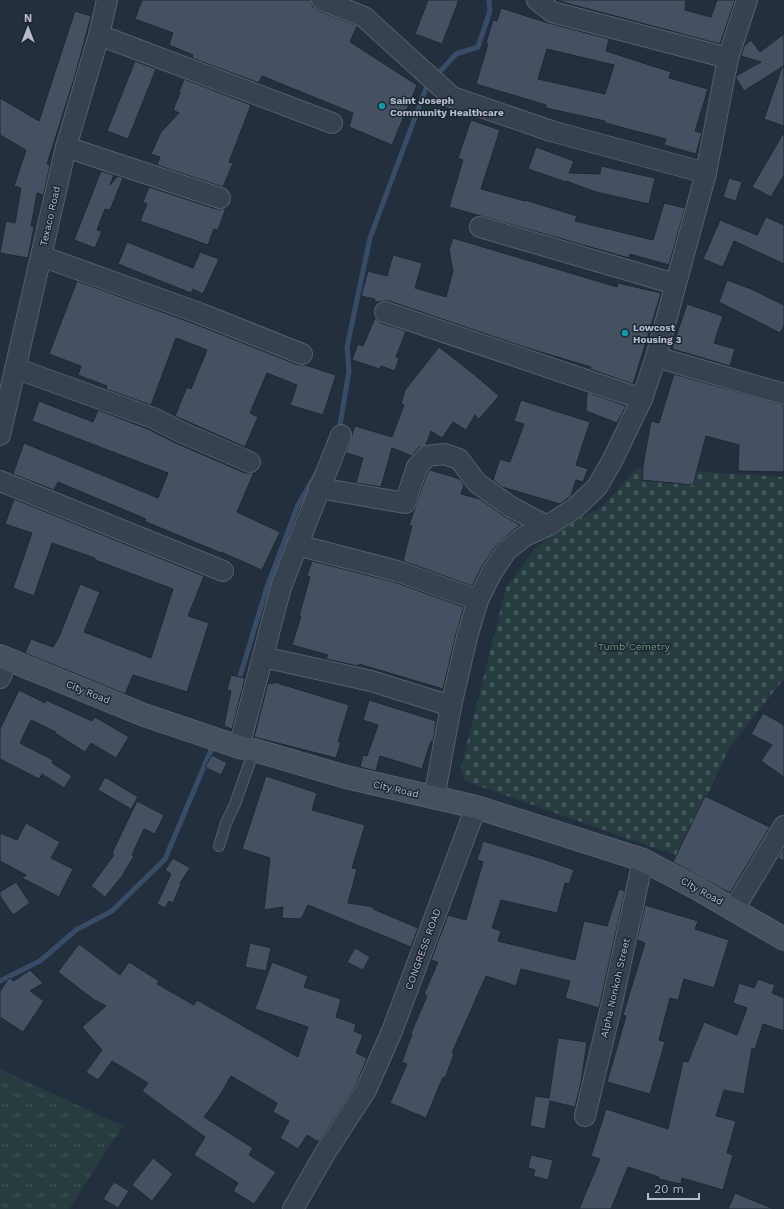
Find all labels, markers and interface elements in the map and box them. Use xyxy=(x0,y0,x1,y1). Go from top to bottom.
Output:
north arrow xyxy=(8,8,48,48)
text: N xyxy=(24,12,32,25)
place label: Saint Joseph Community Healthcare xyxy=(390,95,504,118)
marker: Saint Joseph Community Healthcare xyxy=(377,101,387,111)
street label: Texaco Road xyxy=(38,185,62,247)
place label: Lowcost Housing 3 xyxy=(633,322,681,345)
marker: Lowcost Housing 3 xyxy=(620,328,630,338)
park label: Tumb Cemetry xyxy=(598,641,671,652)
street label: City Road xyxy=(64,678,112,706)
street label: City Road xyxy=(372,778,420,800)
street label: City Road xyxy=(679,875,725,907)
street label: CONGRESS ROAD xyxy=(403,907,443,991)
street label: Alpha Nonkoh Street xyxy=(598,936,632,1039)
scale bar xyxy=(648,1175,699,1201)
text: 20 m xyxy=(654,1182,684,1196)

